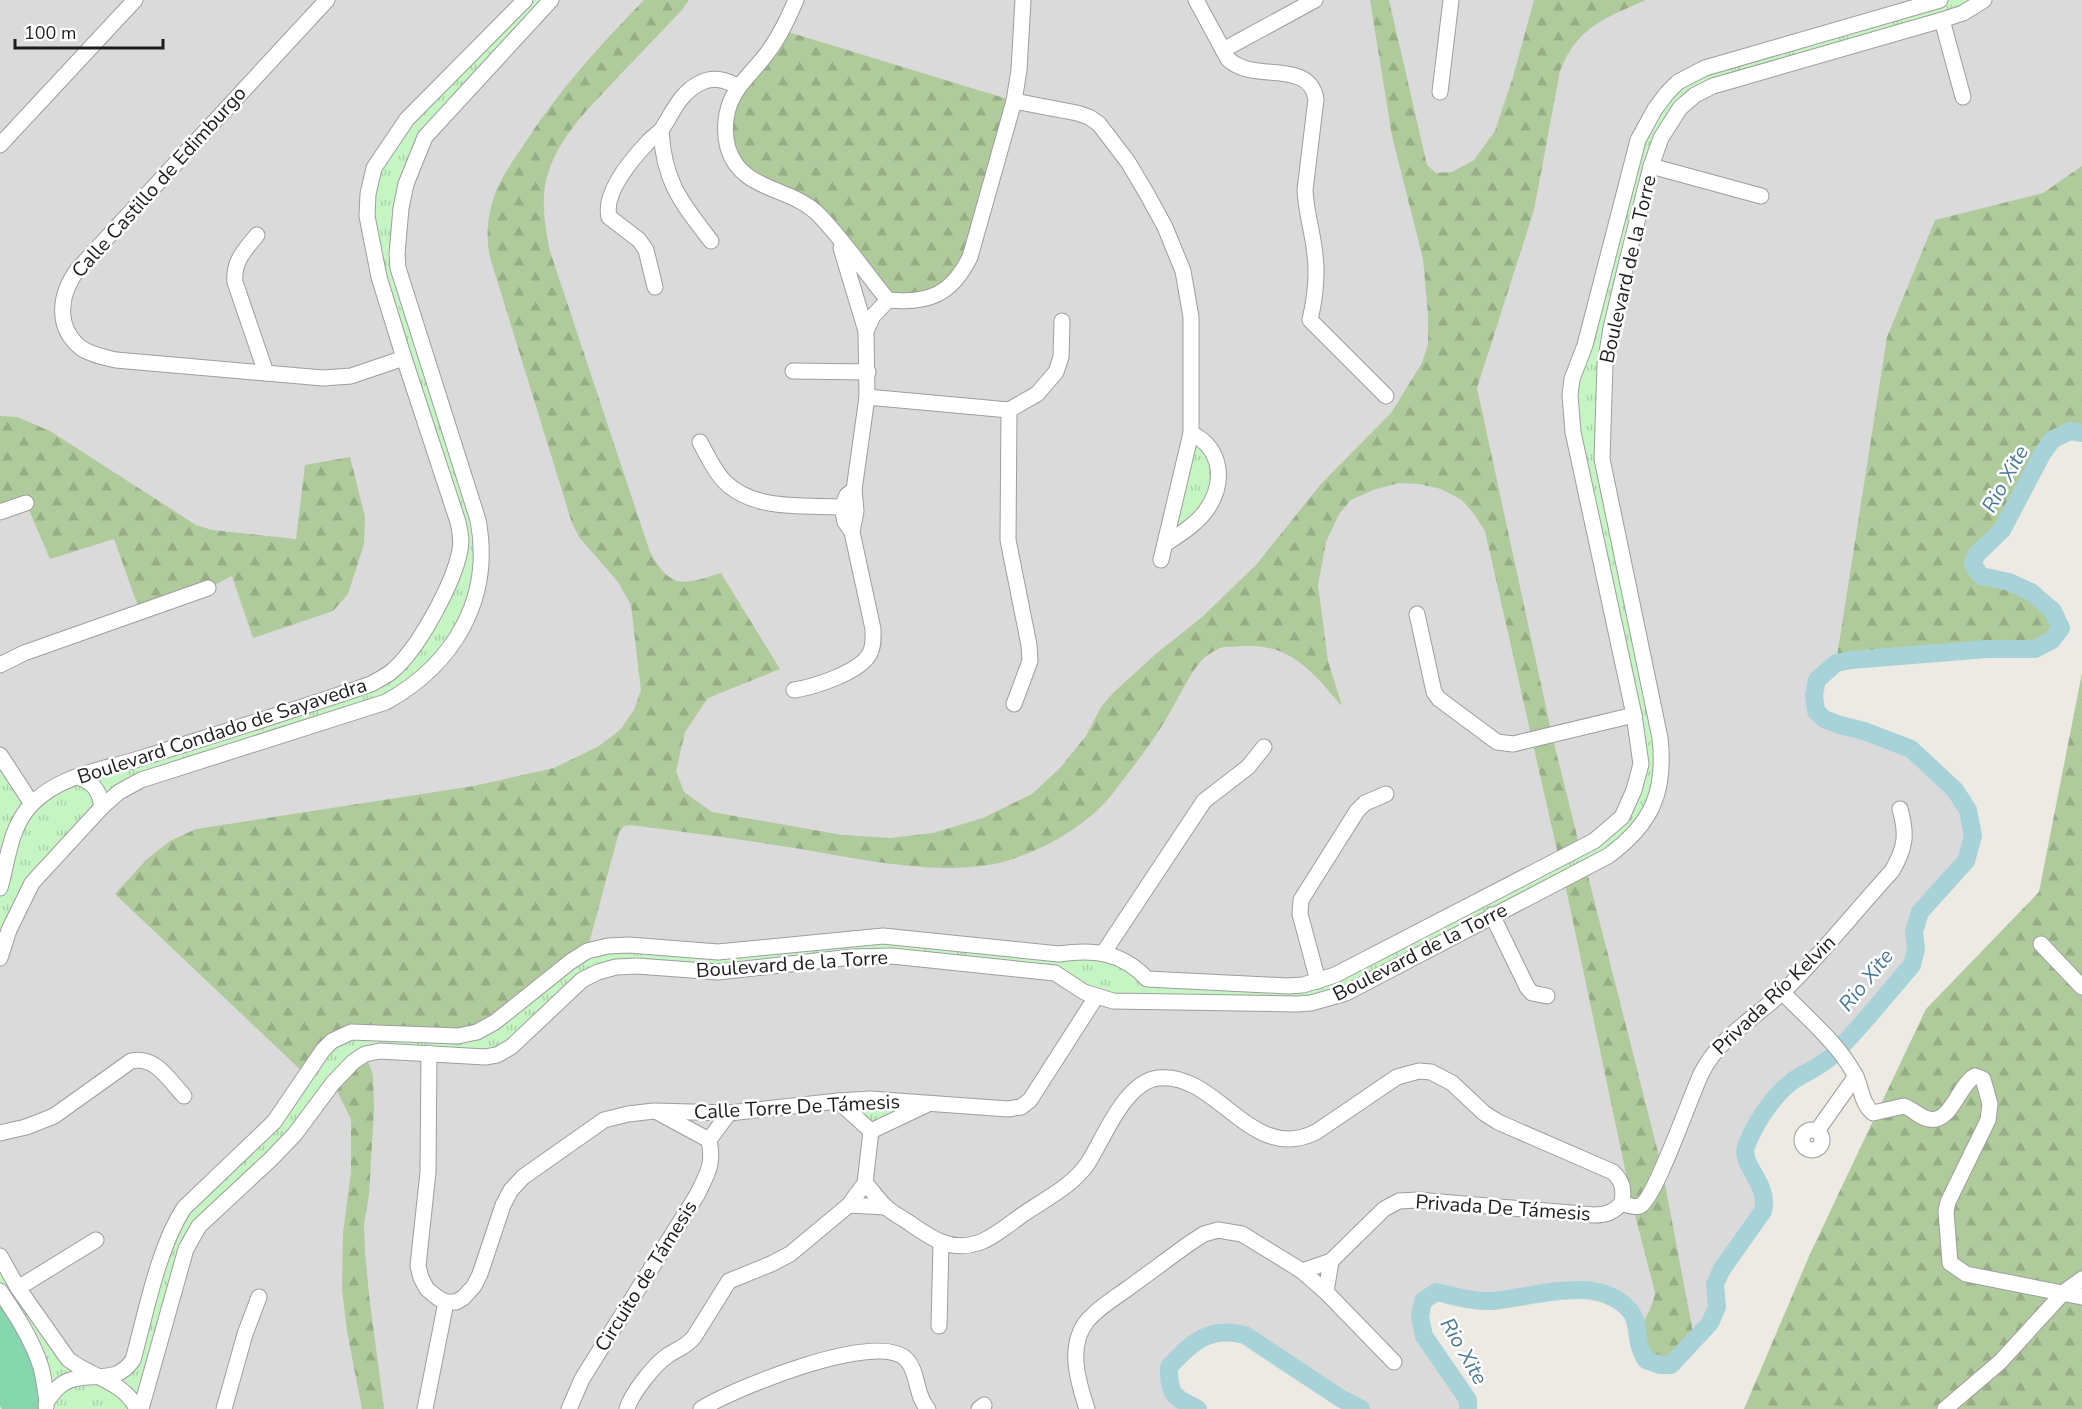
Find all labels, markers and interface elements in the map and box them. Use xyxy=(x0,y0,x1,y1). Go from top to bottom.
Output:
scale bar xyxy=(15,12,164,50)
text: 100 m xyxy=(24,21,76,45)
street label: Calle Castillo de Edimburgo xyxy=(66,80,252,284)
street label: Boulevard de la Torre xyxy=(1593,172,1663,366)
water label: Rio Xite xyxy=(1975,440,2035,518)
street label: Boulevard Condado de Sayavedra xyxy=(74,671,370,791)
street label: Boulevard de la Torre xyxy=(1328,896,1512,1008)
street label: Privada Río Kelvin xyxy=(1707,929,1841,1061)
water label: Rio Xite xyxy=(1832,943,1900,1017)
street label: Boulevard de la Torre xyxy=(695,944,889,984)
street label: Calle Torre De Támesis xyxy=(693,1088,901,1126)
street label: Privada De Támesis xyxy=(1414,1188,1592,1228)
street label: Circuito de Támesis xyxy=(589,1195,703,1357)
water label: Rio Xite xyxy=(1434,1312,1494,1390)

